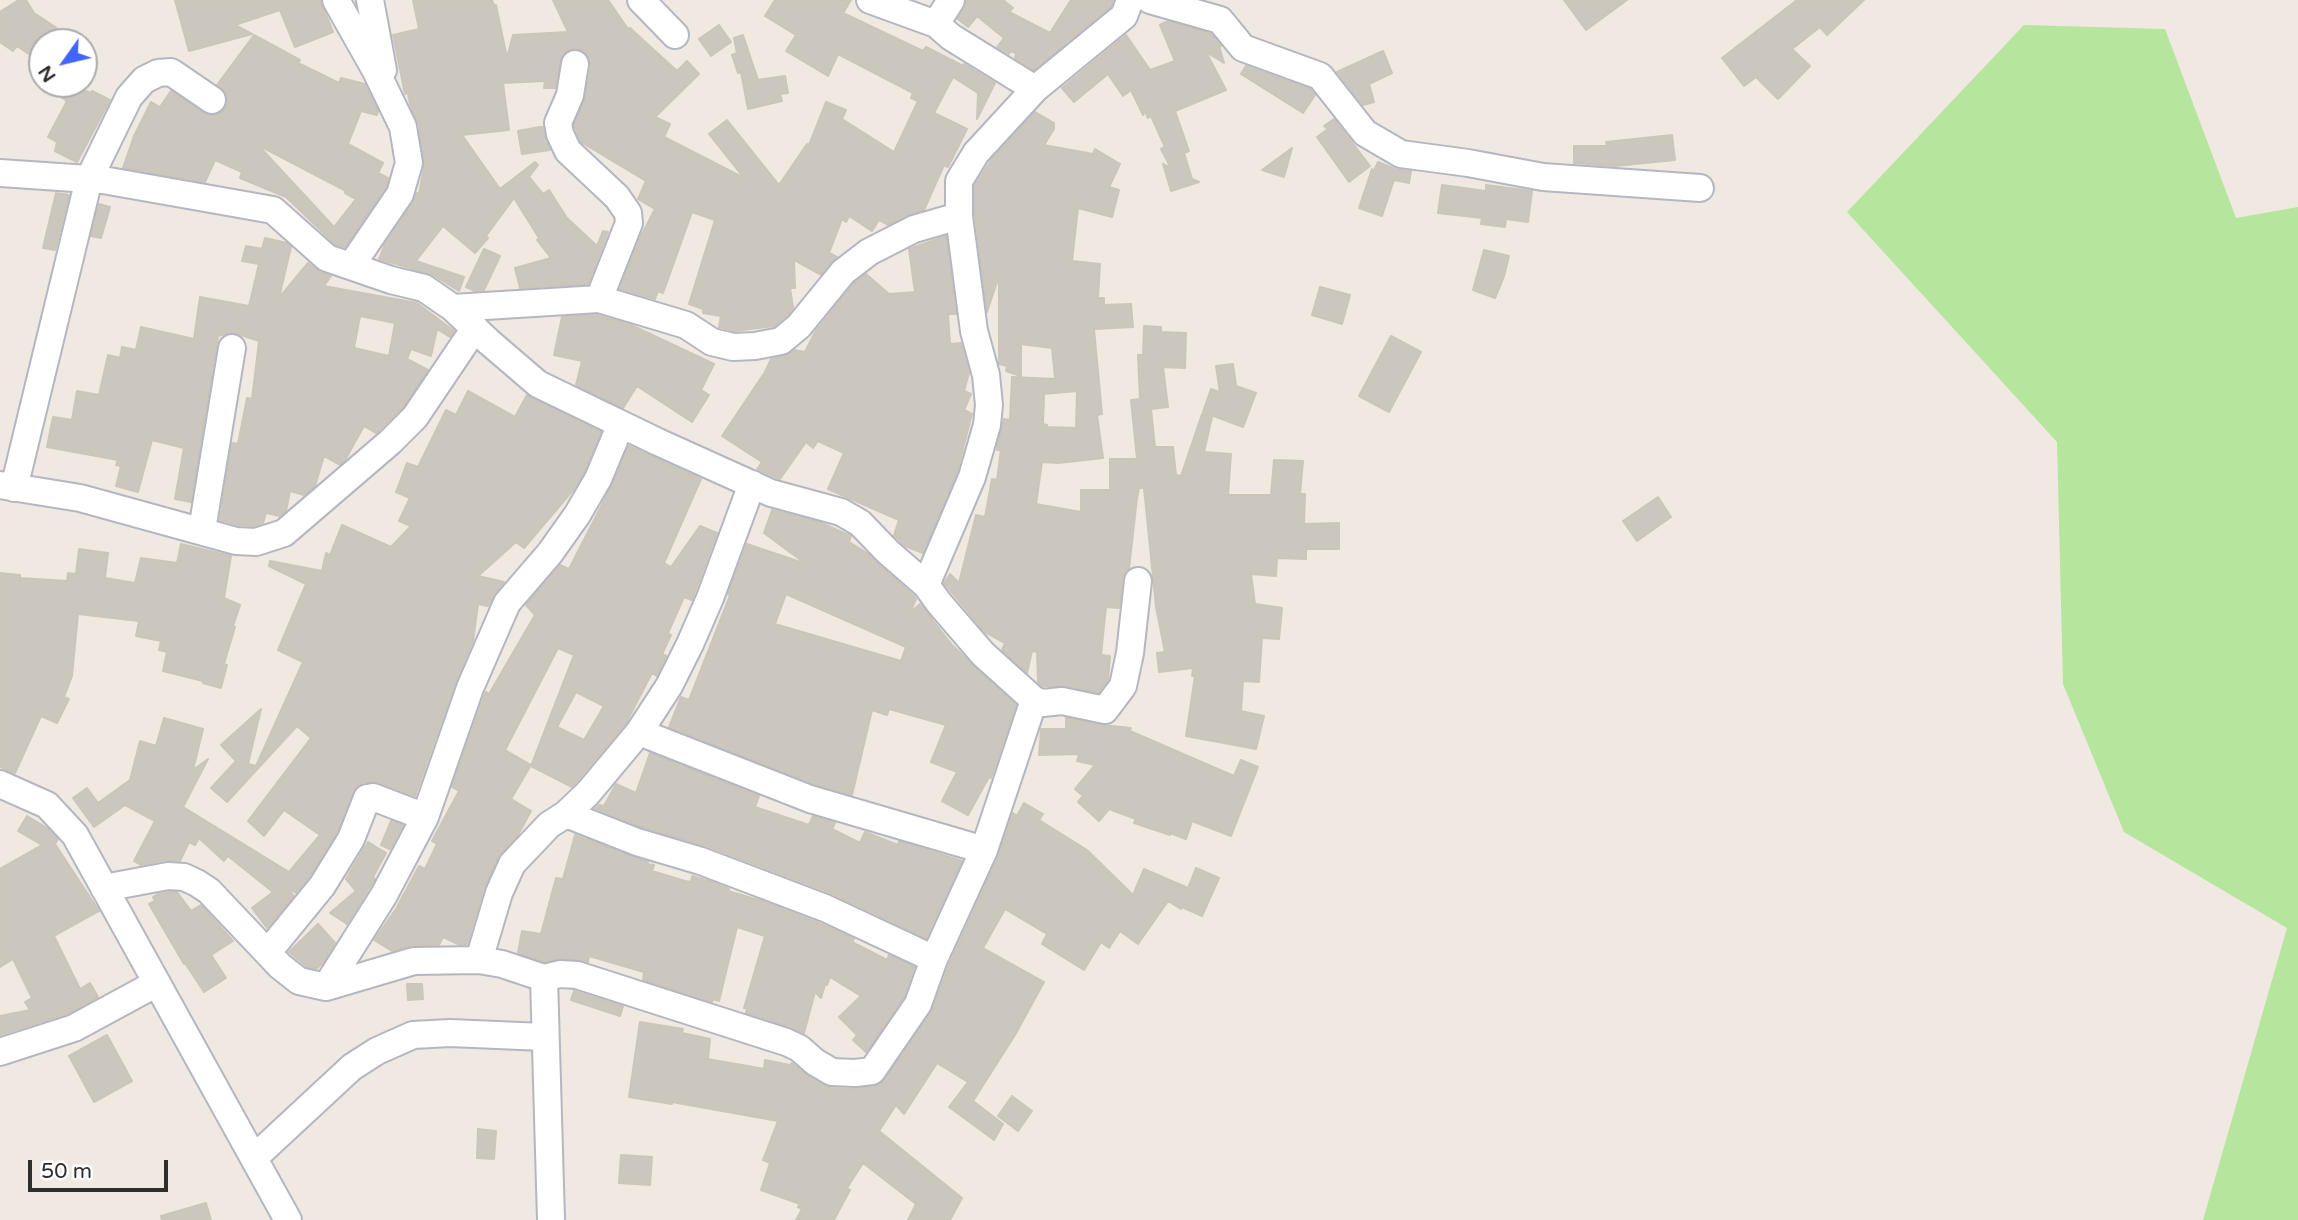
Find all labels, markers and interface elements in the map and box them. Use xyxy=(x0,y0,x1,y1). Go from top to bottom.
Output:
north arrow xyxy=(28,28,98,98)
text: N xyxy=(34,61,61,86)
scale bar xyxy=(32,1146,172,1190)
text: 50 m xyxy=(41,1159,92,1184)

